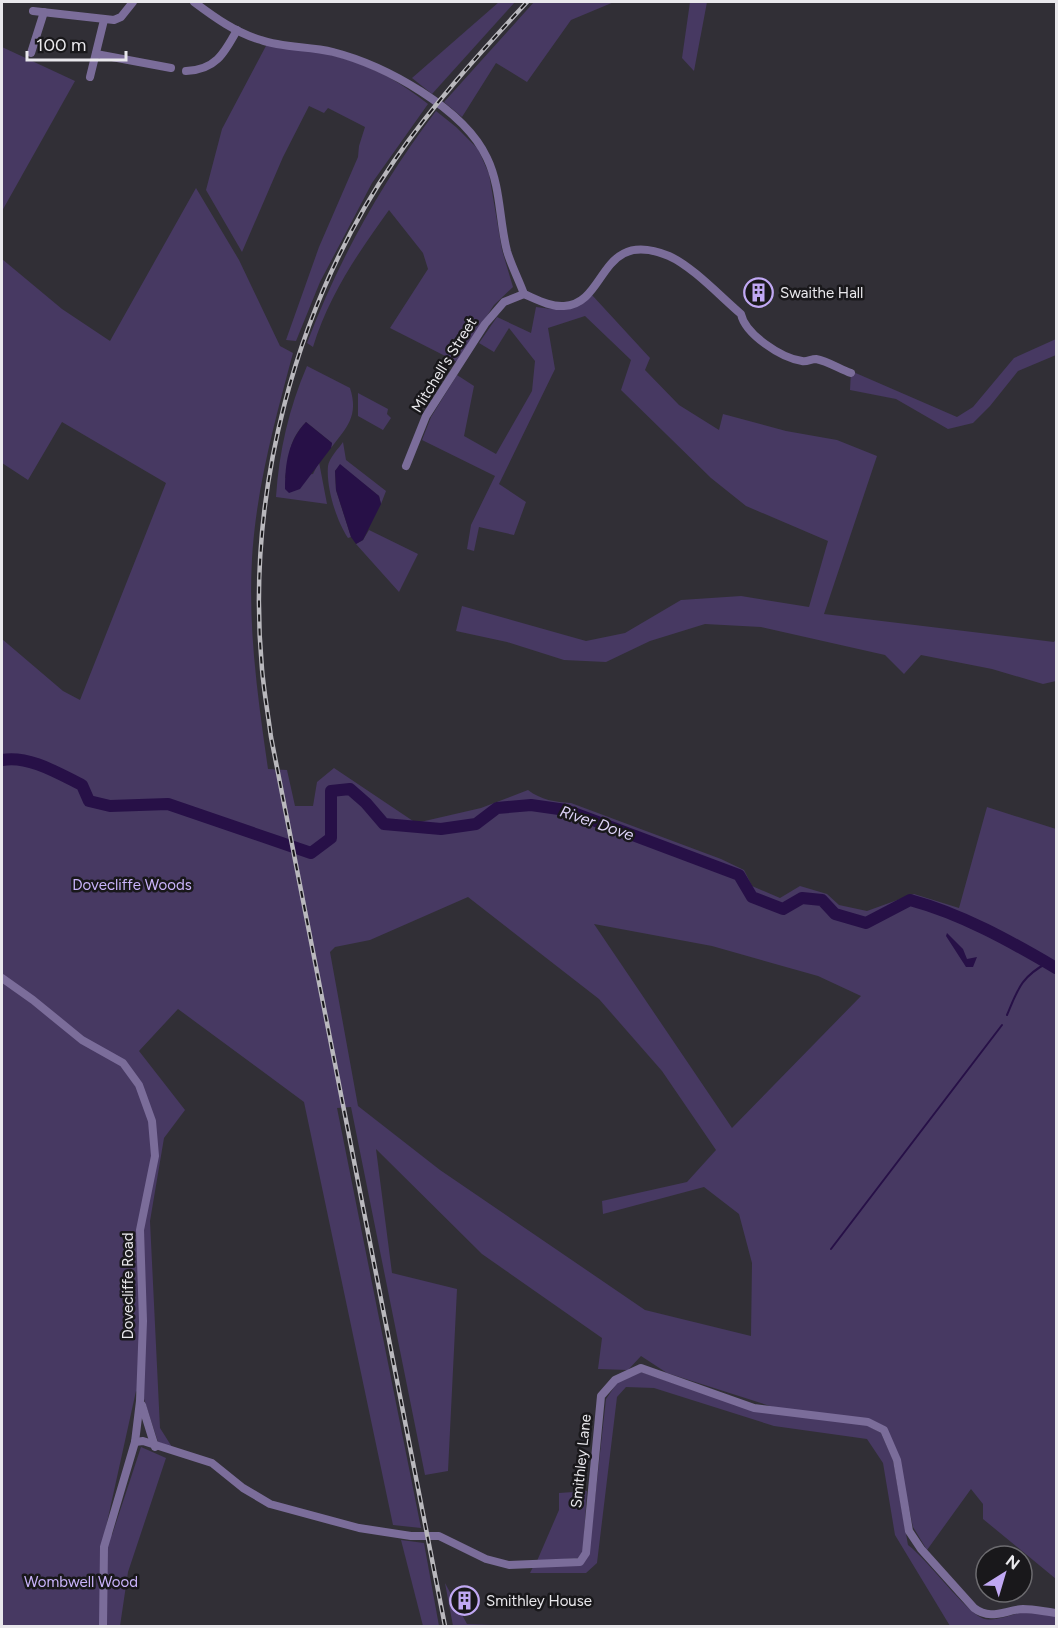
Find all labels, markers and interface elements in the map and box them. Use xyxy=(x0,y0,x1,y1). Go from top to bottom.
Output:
scale bar xyxy=(27,24,126,62)
text: 100 m xyxy=(36,34,86,56)
building icon: Swaithe Hall xyxy=(743,277,775,309)
place label: Swaithe Hall xyxy=(780,284,863,302)
street label: Mitchell's Street xyxy=(408,314,481,416)
water label: River Dove xyxy=(557,801,637,845)
park label: Dovecliffe Woods xyxy=(72,876,192,894)
street label: Dovecliffe Road xyxy=(119,1233,137,1339)
street label: Smithley Lane xyxy=(567,1413,595,1509)
north arrow xyxy=(974,1544,1034,1604)
text: N xyxy=(1002,1551,1023,1574)
park label: Wombwell Wood xyxy=(24,1573,138,1591)
building icon: Smithley House xyxy=(449,1585,481,1617)
place label: Smithley House xyxy=(486,1592,592,1610)

